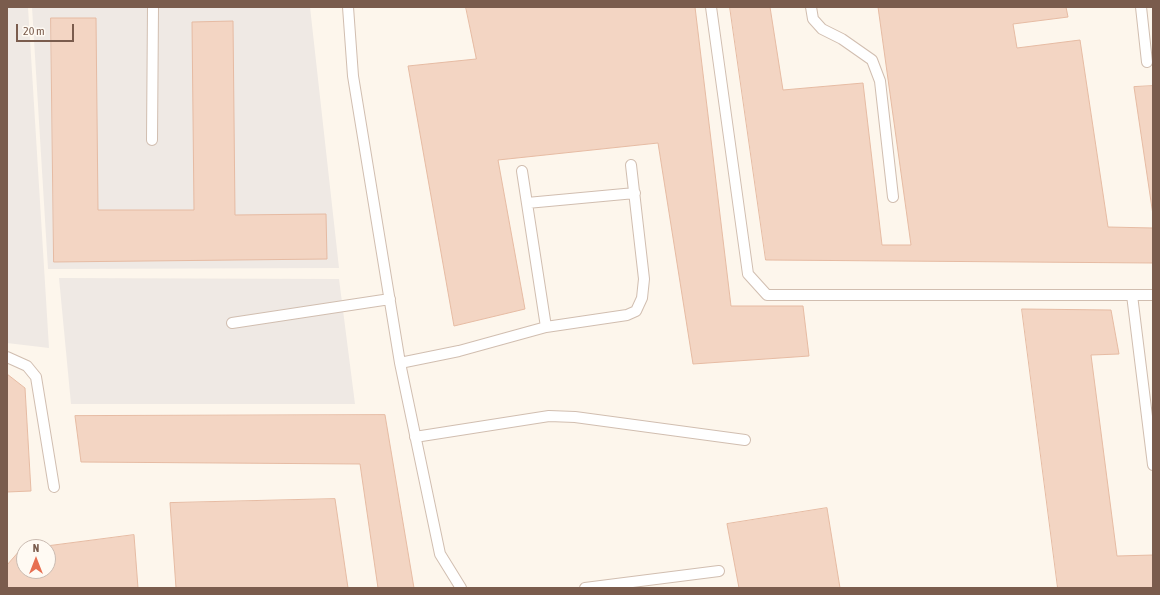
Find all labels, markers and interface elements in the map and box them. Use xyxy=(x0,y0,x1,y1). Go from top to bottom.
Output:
scale bar xyxy=(18,16,76,42)
text: 20 m xyxy=(23,24,45,38)
north arrow xyxy=(16,539,56,579)
text: N xyxy=(33,542,39,554)

